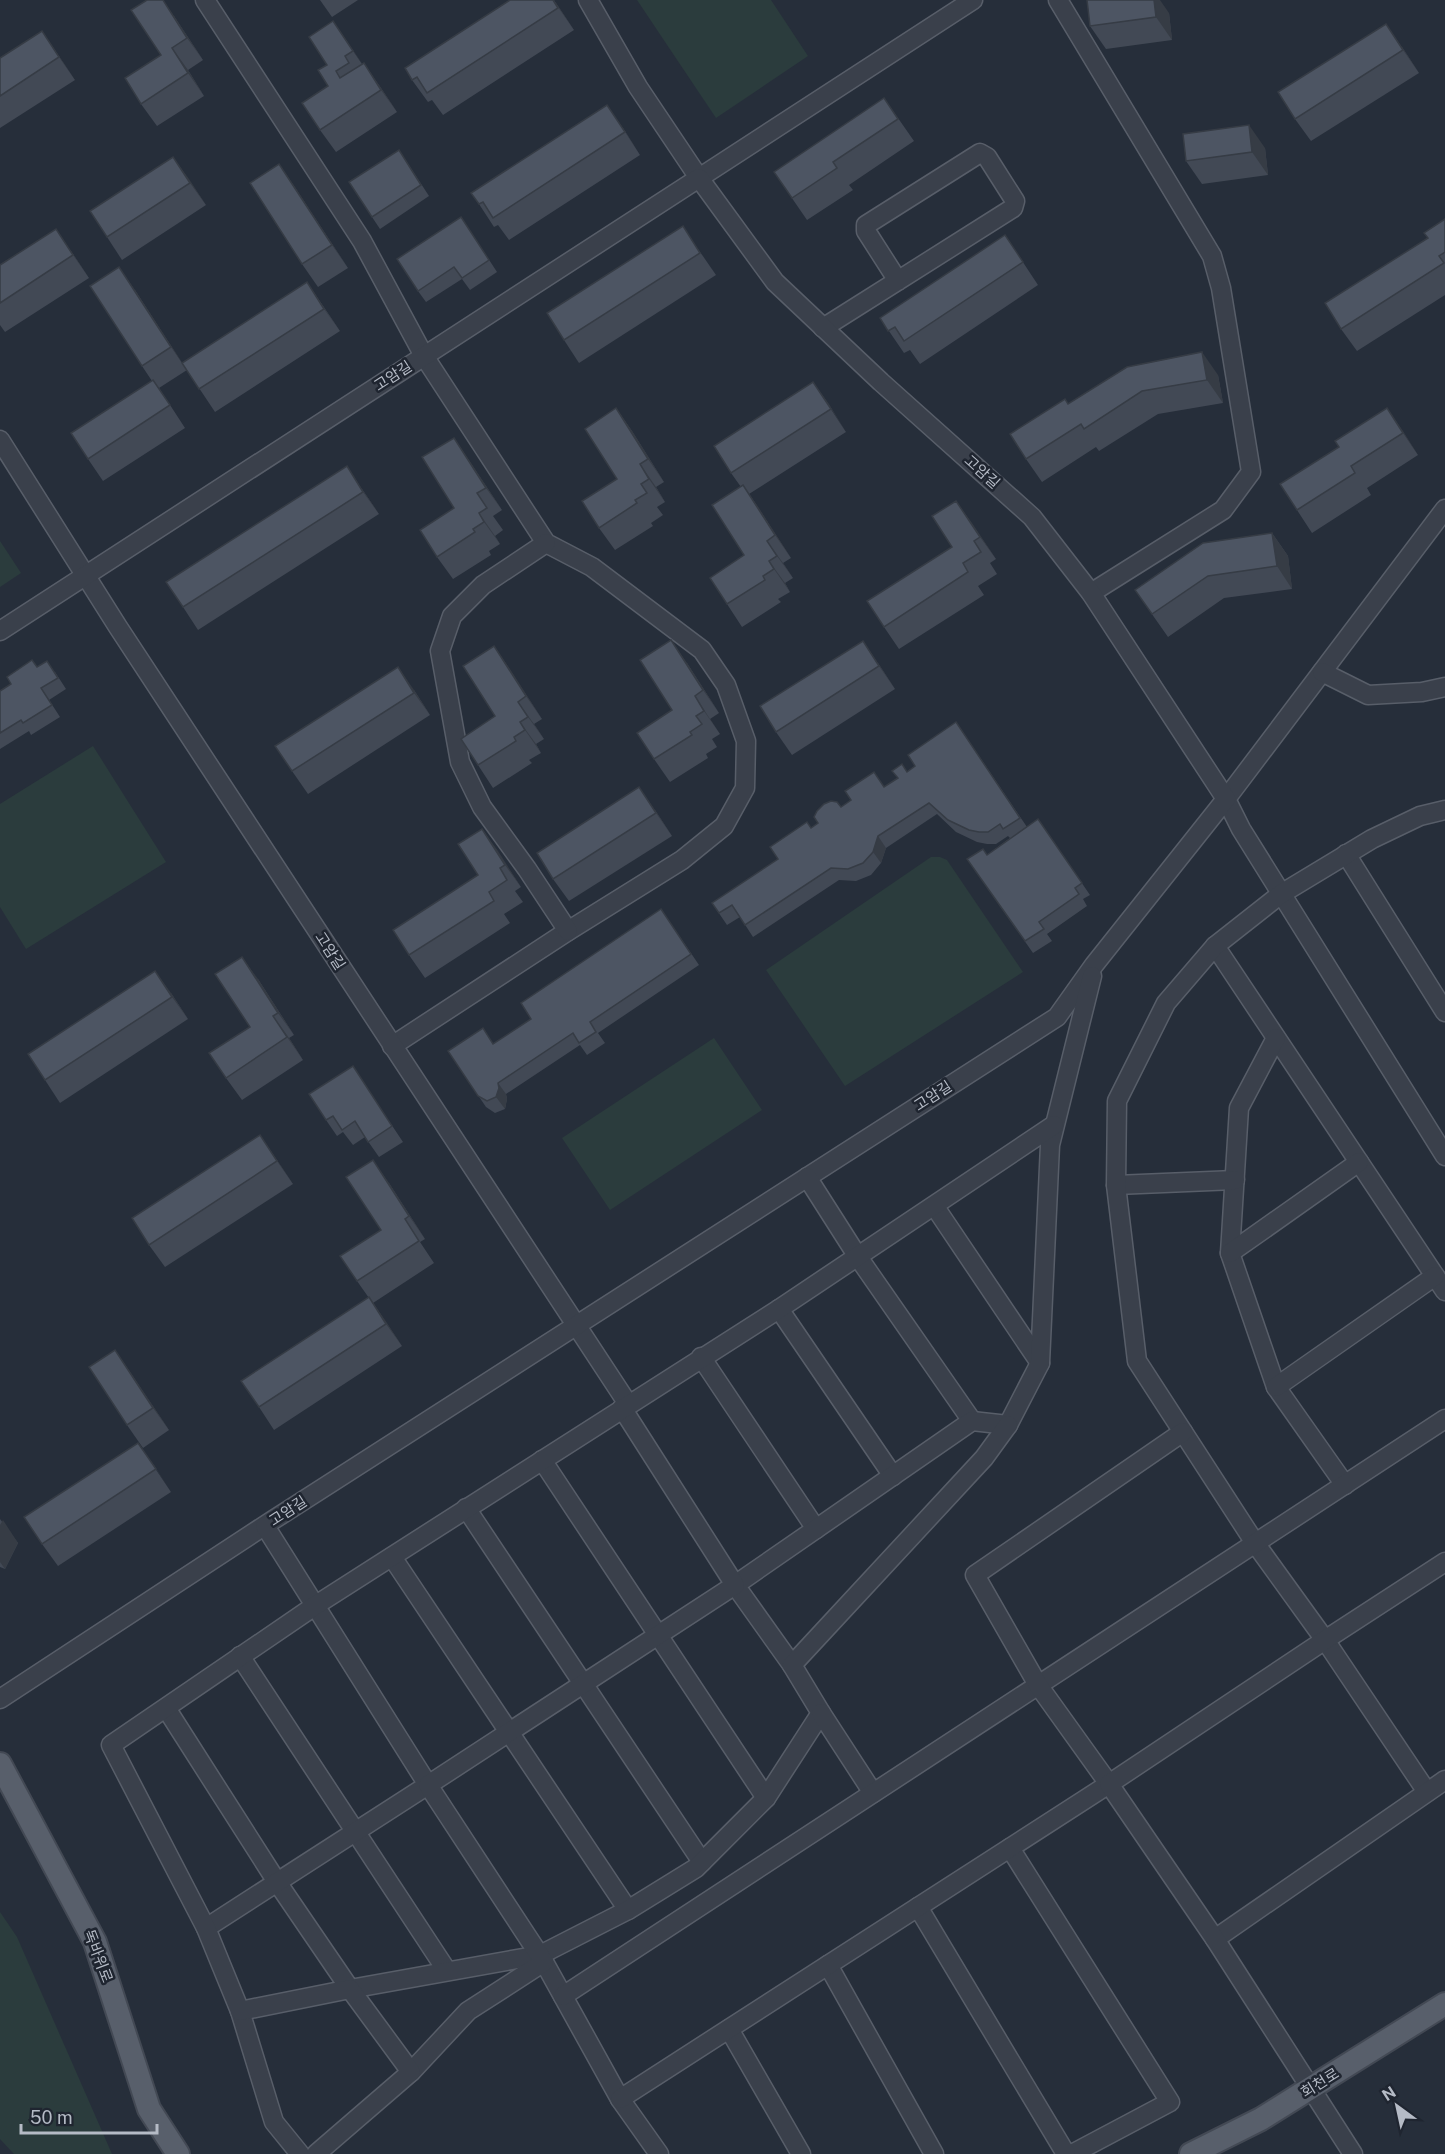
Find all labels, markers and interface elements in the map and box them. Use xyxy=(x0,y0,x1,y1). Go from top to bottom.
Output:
street label: 고암길 xyxy=(371,357,415,394)
street label: 고암길 xyxy=(961,451,1003,492)
street label: 고암길 xyxy=(312,929,349,973)
street label: 고암길 xyxy=(911,1077,955,1114)
street label: 고암길 xyxy=(266,1492,310,1529)
street label: 독바위로 xyxy=(81,1927,116,1985)
street label: 회천로 xyxy=(1298,2064,1342,2101)
north arrow xyxy=(1367,2076,1427,2136)
text: N xyxy=(1379,2082,1400,2105)
scale bar xyxy=(21,2097,158,2135)
text: 50 m xyxy=(30,2107,73,2128)

